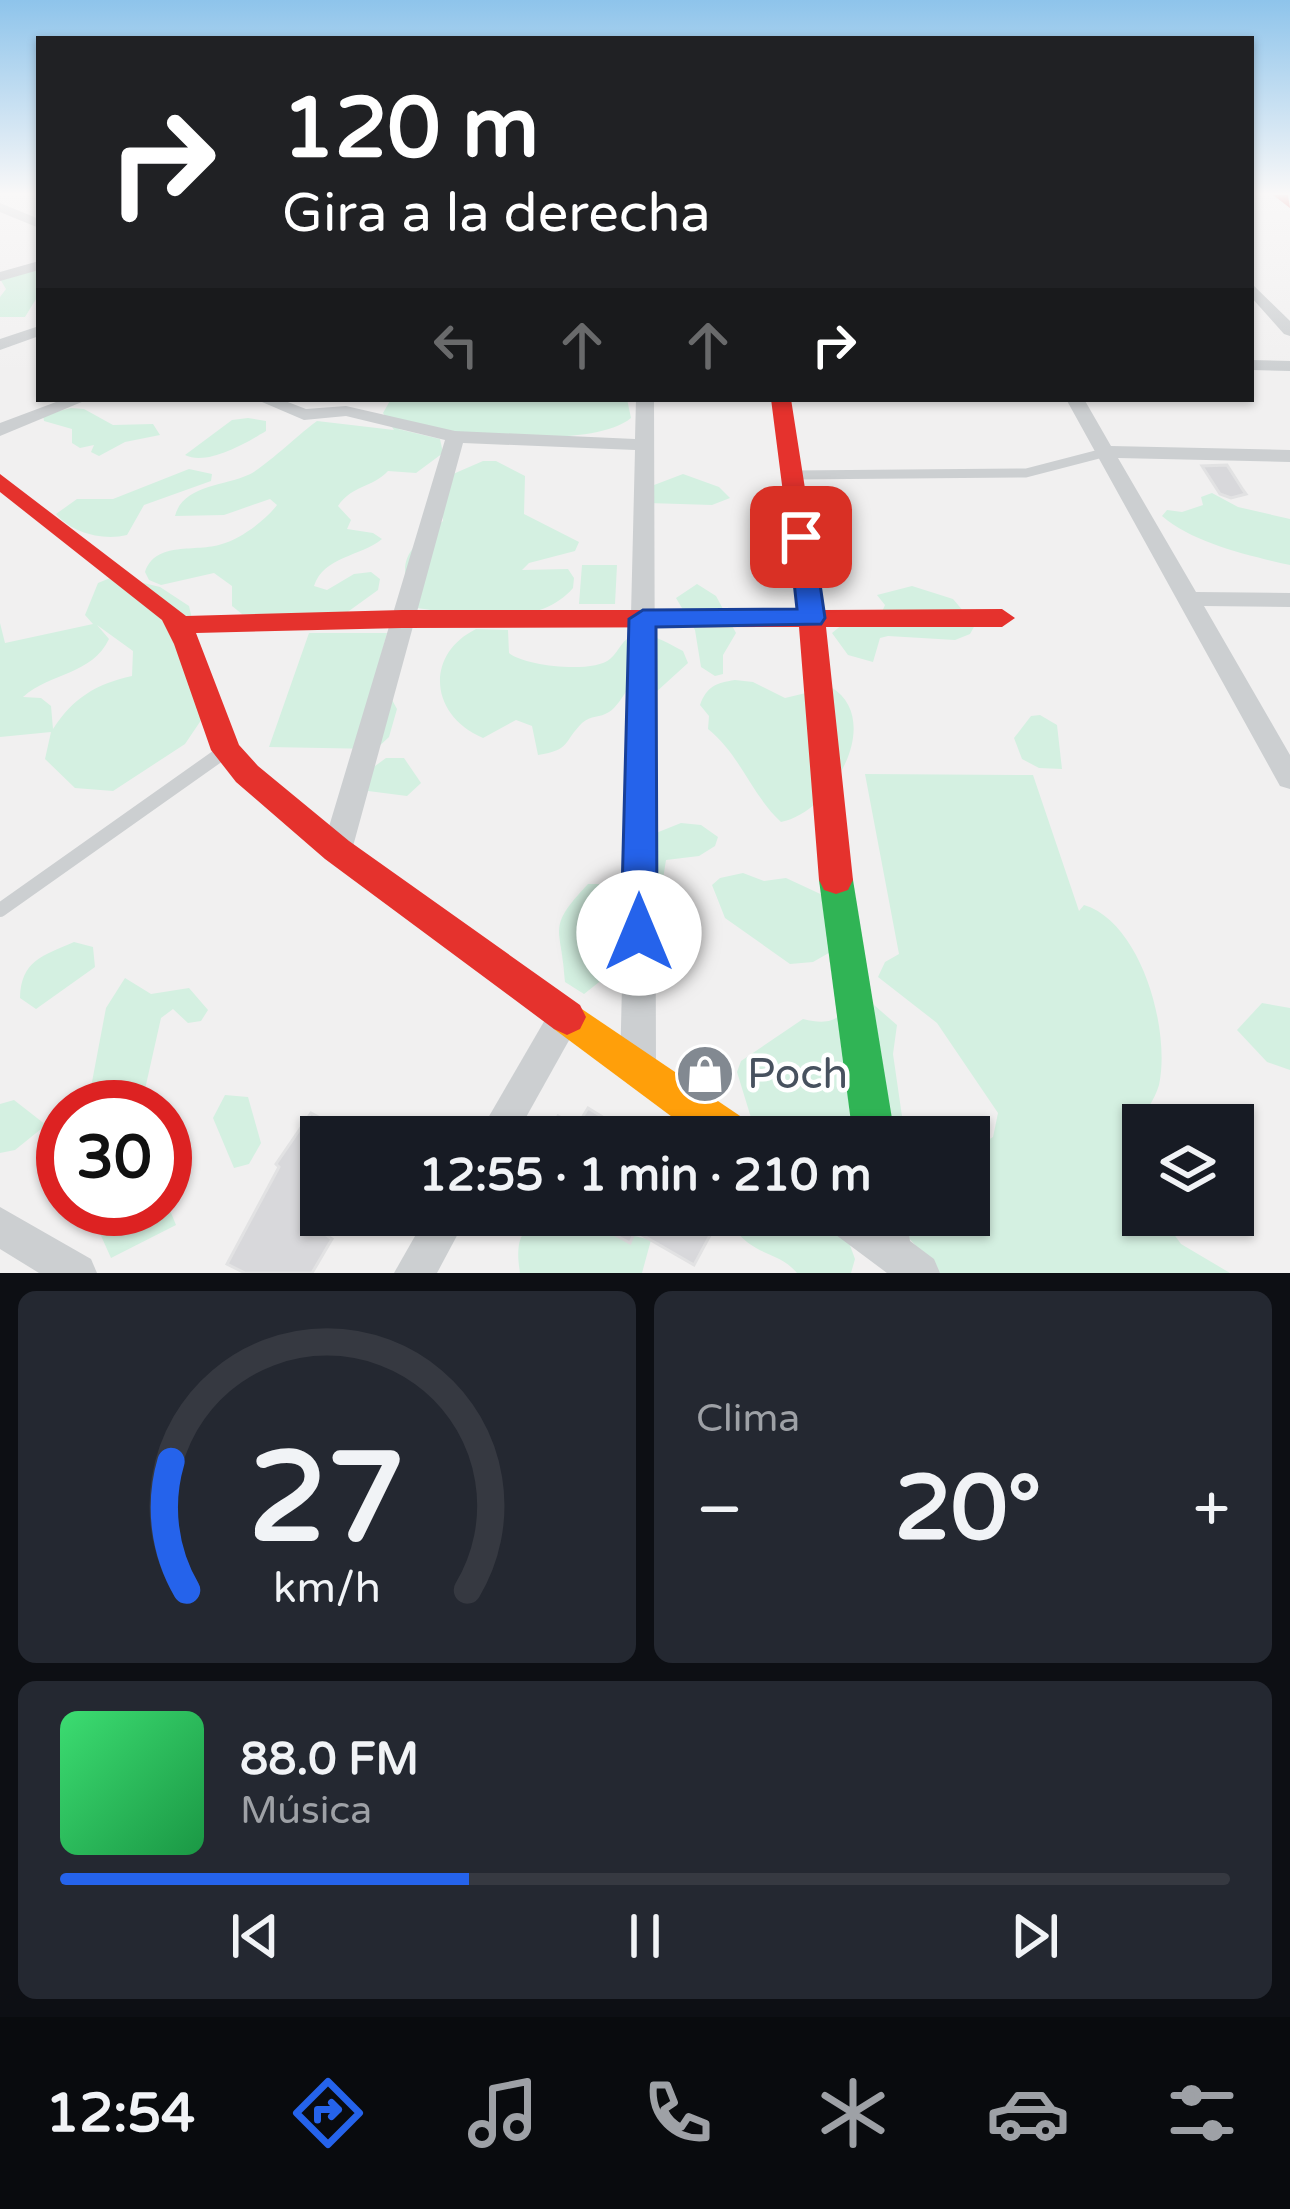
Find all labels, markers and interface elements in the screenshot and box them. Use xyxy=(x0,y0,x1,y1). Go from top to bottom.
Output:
text: 120 m xyxy=(282,79,539,180)
icon: right xyxy=(84,84,240,240)
text: Gira a la derecha xyxy=(282,181,711,246)
icon: left xyxy=(423,312,489,378)
icon: ahead xyxy=(549,312,615,378)
icon: ahead xyxy=(675,312,741,378)
icon: right xyxy=(801,312,867,378)
pin xyxy=(750,486,852,588)
icon: arrive xyxy=(768,504,834,570)
position arrow xyxy=(576,870,702,996)
shop icon: Poch xyxy=(674,1043,736,1105)
place label: Poch xyxy=(747,1049,848,1100)
speed limit sign: 30 xyxy=(36,1080,192,1236)
map controls xyxy=(1122,1104,1254,1236)
button: layers xyxy=(1122,1104,1254,1236)
text: 12:55 · 1 min · 210 m xyxy=(419,1149,871,1203)
text: Clima xyxy=(696,1395,800,1442)
text: 27 xyxy=(249,1424,405,1575)
text: 20° xyxy=(894,1455,1041,1564)
text: − xyxy=(696,1470,743,1550)
text: + xyxy=(1193,1470,1230,1550)
text: km/h xyxy=(273,1563,381,1614)
text: 88.0 FM xyxy=(240,1733,419,1787)
text: Música xyxy=(240,1787,372,1834)
icon: previous xyxy=(222,1903,288,1969)
icon: pause xyxy=(612,1903,678,1969)
icon: next xyxy=(1002,1903,1068,1969)
icon: directions xyxy=(286,2071,370,2155)
icon: music xyxy=(461,2071,545,2155)
icon: phone xyxy=(636,2071,720,2155)
icon: climate xyxy=(811,2071,895,2155)
icon: car xyxy=(986,2071,1070,2155)
icon: filters xyxy=(1160,2071,1244,2155)
text: 12:54 xyxy=(45,2081,195,2146)

